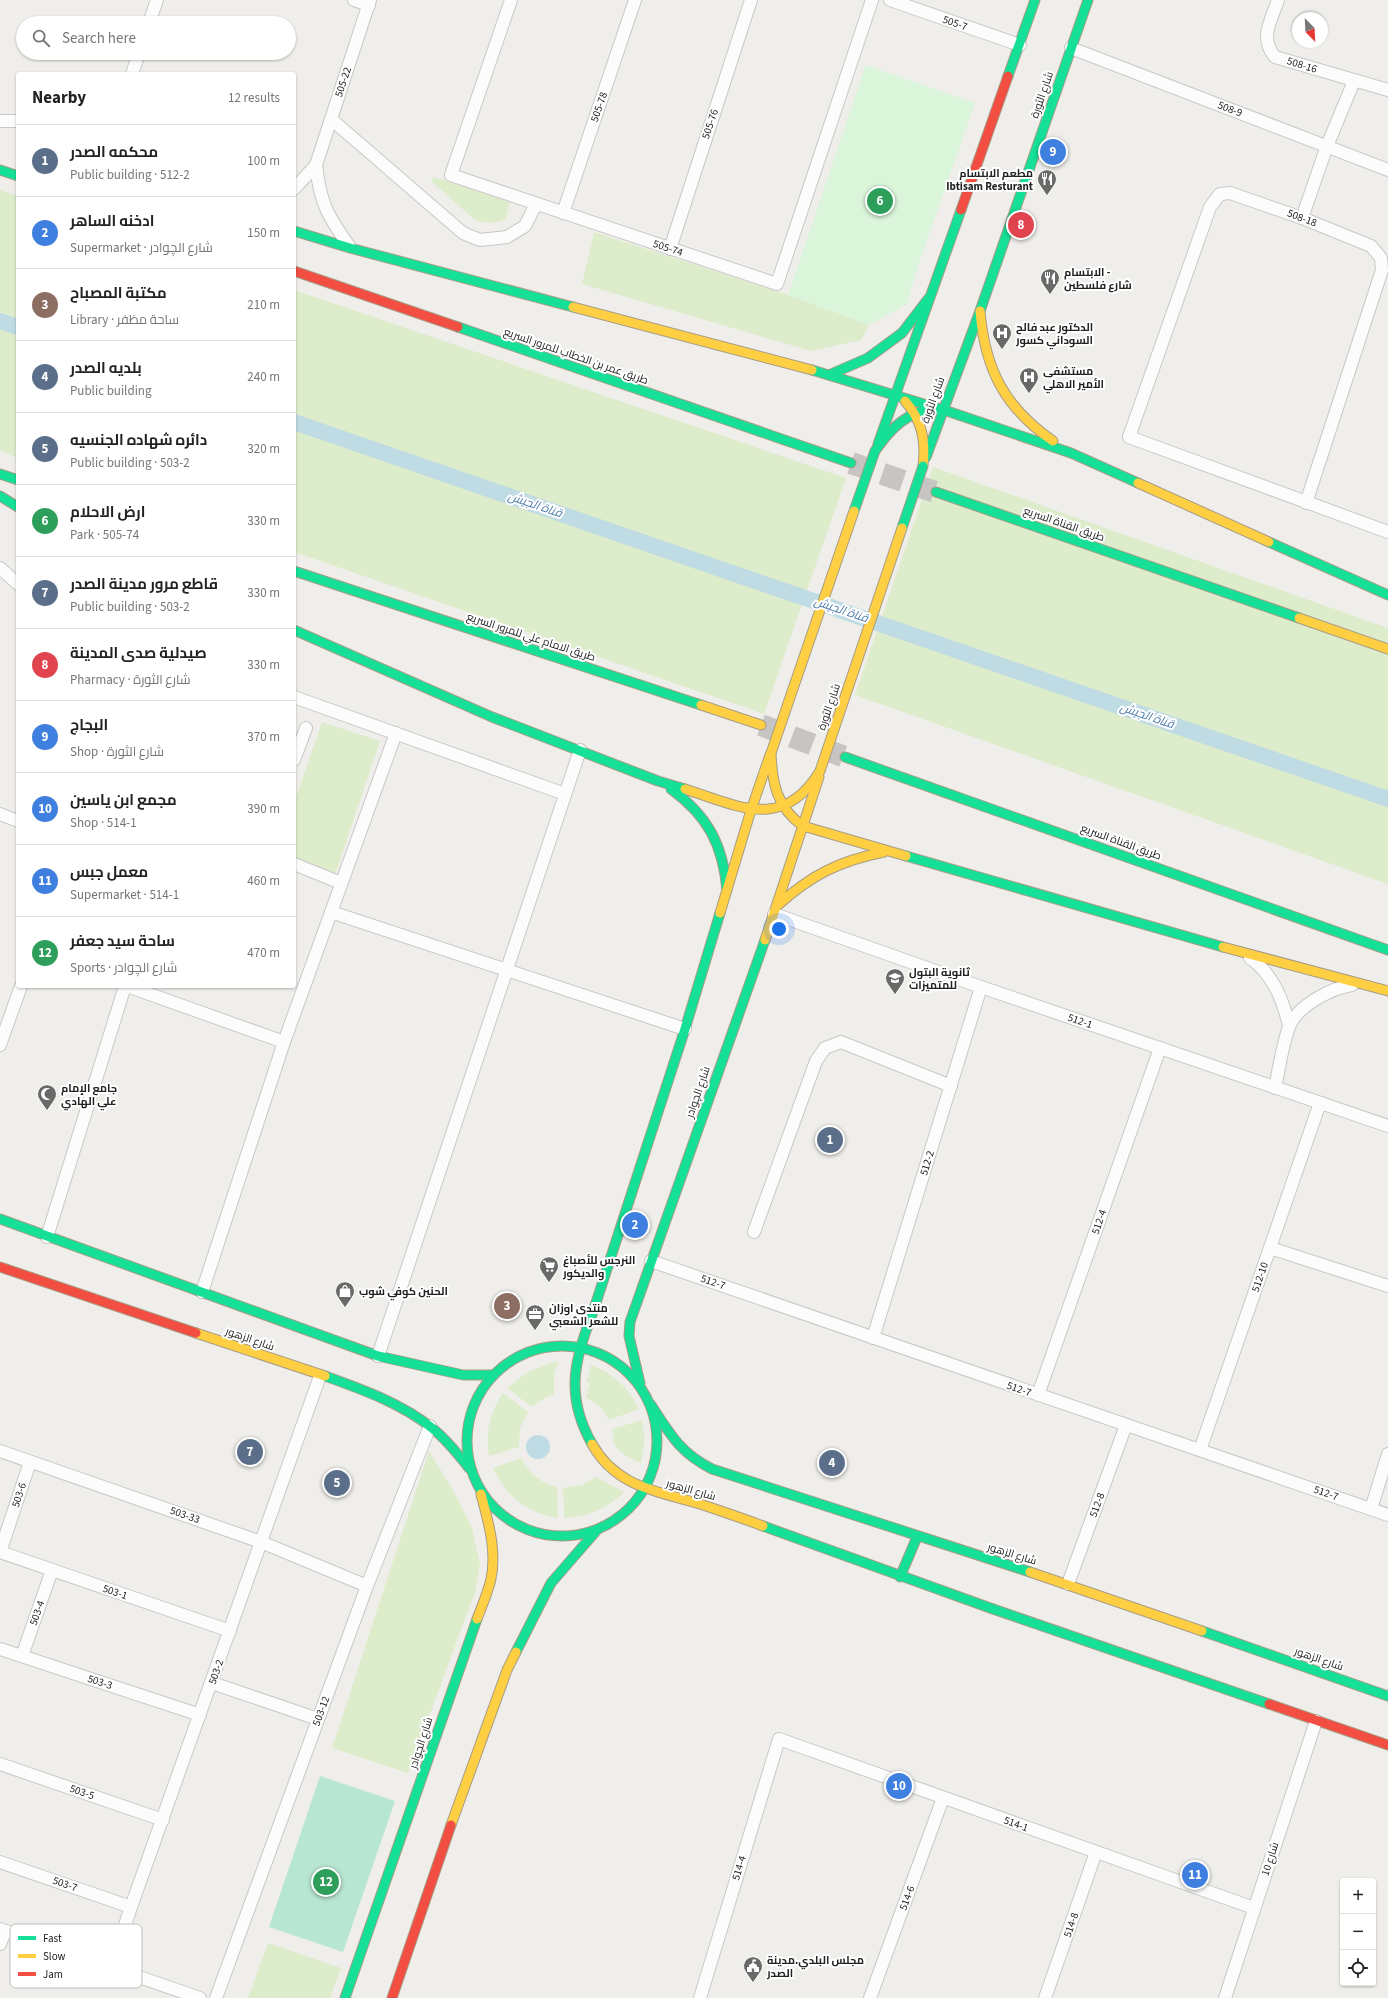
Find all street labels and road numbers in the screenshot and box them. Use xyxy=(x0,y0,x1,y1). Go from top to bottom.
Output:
street label: 505-7 xyxy=(941,12,969,34)
street label: 508-16 xyxy=(1285,53,1319,77)
street label: 505-22 xyxy=(331,65,355,99)
street label: شارع الثورة xyxy=(1027,70,1057,120)
street label: 505-78 xyxy=(587,90,611,124)
street label: 508-9 xyxy=(1216,97,1244,121)
street label: 505-76 xyxy=(698,107,722,141)
street label: 508-18 xyxy=(1285,205,1320,231)
street label: 505-74 xyxy=(651,236,685,260)
street label: طريق عمر بن الخطاب للمرور السريع xyxy=(502,324,650,388)
street label: شارع الثورة xyxy=(918,375,948,425)
street label: طريق القناة السريع xyxy=(1021,503,1107,545)
street label: طريق الامام علي للمرور السريع xyxy=(464,609,597,666)
street label: شارع الثورة xyxy=(814,682,844,732)
street label: طريق القناة السريع xyxy=(1079,820,1163,864)
street label: 512-1 xyxy=(1066,1010,1094,1032)
street label: شارع الچوادر xyxy=(682,1064,714,1121)
street label: 512-2 xyxy=(916,1149,938,1177)
street label: 512-4 xyxy=(1088,1207,1110,1236)
street label: 512-10 xyxy=(1248,1260,1272,1294)
street label: 512-7 xyxy=(699,1271,727,1293)
street label: شارع الزهور xyxy=(223,1323,276,1354)
street label: 512-7 xyxy=(1005,1378,1033,1400)
street label: شارع الزهور xyxy=(664,1476,717,1504)
street label: 503-6 xyxy=(8,1480,30,1509)
street label: 512-7 xyxy=(1312,1482,1340,1504)
street label: 512-8 xyxy=(1086,1490,1109,1519)
street label: 503-33 xyxy=(168,1503,202,1527)
street label: شارع الزهور xyxy=(985,1539,1038,1569)
street label: 503-1 xyxy=(101,1581,129,1603)
street label: 503-4 xyxy=(26,1598,48,1627)
street label: شارع الزهور xyxy=(1292,1643,1345,1674)
street label: 503-2 xyxy=(205,1658,227,1686)
street label: 503-3 xyxy=(86,1671,114,1693)
street label: 503-12 xyxy=(309,1694,333,1728)
street label: شارع الچوادر xyxy=(405,1715,436,1772)
street label: 503-5 xyxy=(68,1781,96,1803)
street label: 514-1 xyxy=(1002,1813,1030,1835)
street label: شارع 10 xyxy=(1258,1840,1282,1878)
street label: 514-4 xyxy=(728,1853,750,1882)
street label: 503-7 xyxy=(51,1873,79,1895)
street label: 514-6 xyxy=(896,1883,919,1912)
street label: 514-8 xyxy=(1060,1910,1082,1939)

